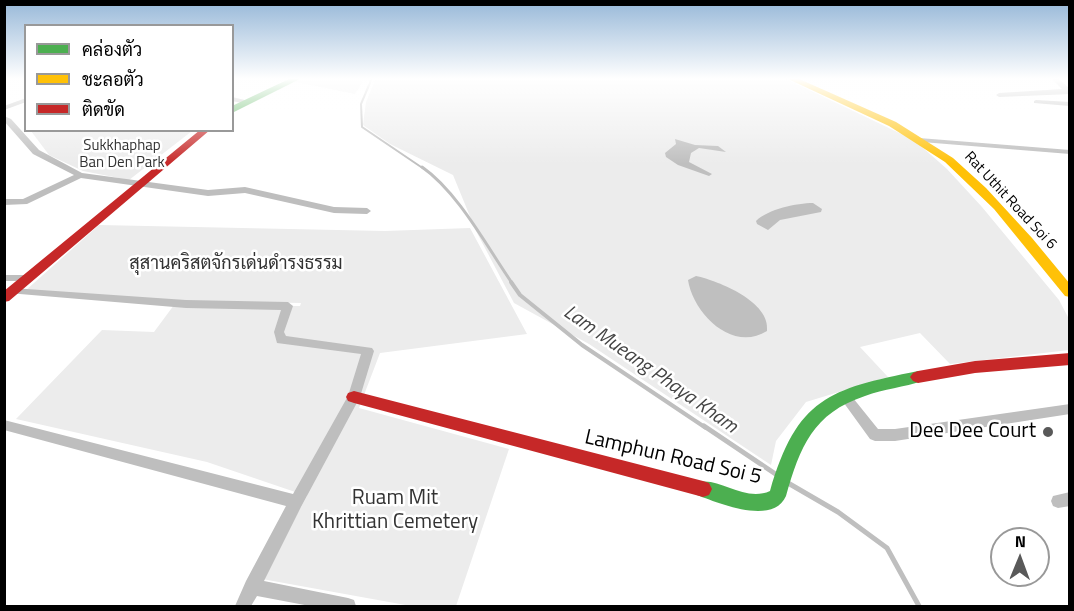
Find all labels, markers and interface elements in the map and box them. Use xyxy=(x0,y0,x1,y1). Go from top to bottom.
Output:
legend xyxy=(24,24,234,132)
text: คล่องตัว xyxy=(82,36,142,63)
text: ชะลอตัว xyxy=(82,66,144,93)
text: ติดขัด xyxy=(82,96,125,123)
park label: Sukkhaphap Ban Den Park xyxy=(79,137,165,172)
street label: Rat Uthit Road Soi 6 xyxy=(960,148,1060,254)
park label: สุสานคริสตจักรเด่นดำรงธรรม xyxy=(129,254,343,276)
water label: Lam Mueang Phaya Kham xyxy=(558,301,742,439)
place label: Dee Dee Court xyxy=(909,419,1036,445)
street label: Lamphun Road Soi 5 xyxy=(582,425,764,491)
marker: Dee Dee Court xyxy=(1041,425,1055,439)
park label: Ruam Mit Khrittian Cemetery xyxy=(312,486,478,536)
north arrow xyxy=(990,527,1050,587)
text: N xyxy=(1015,529,1026,553)

